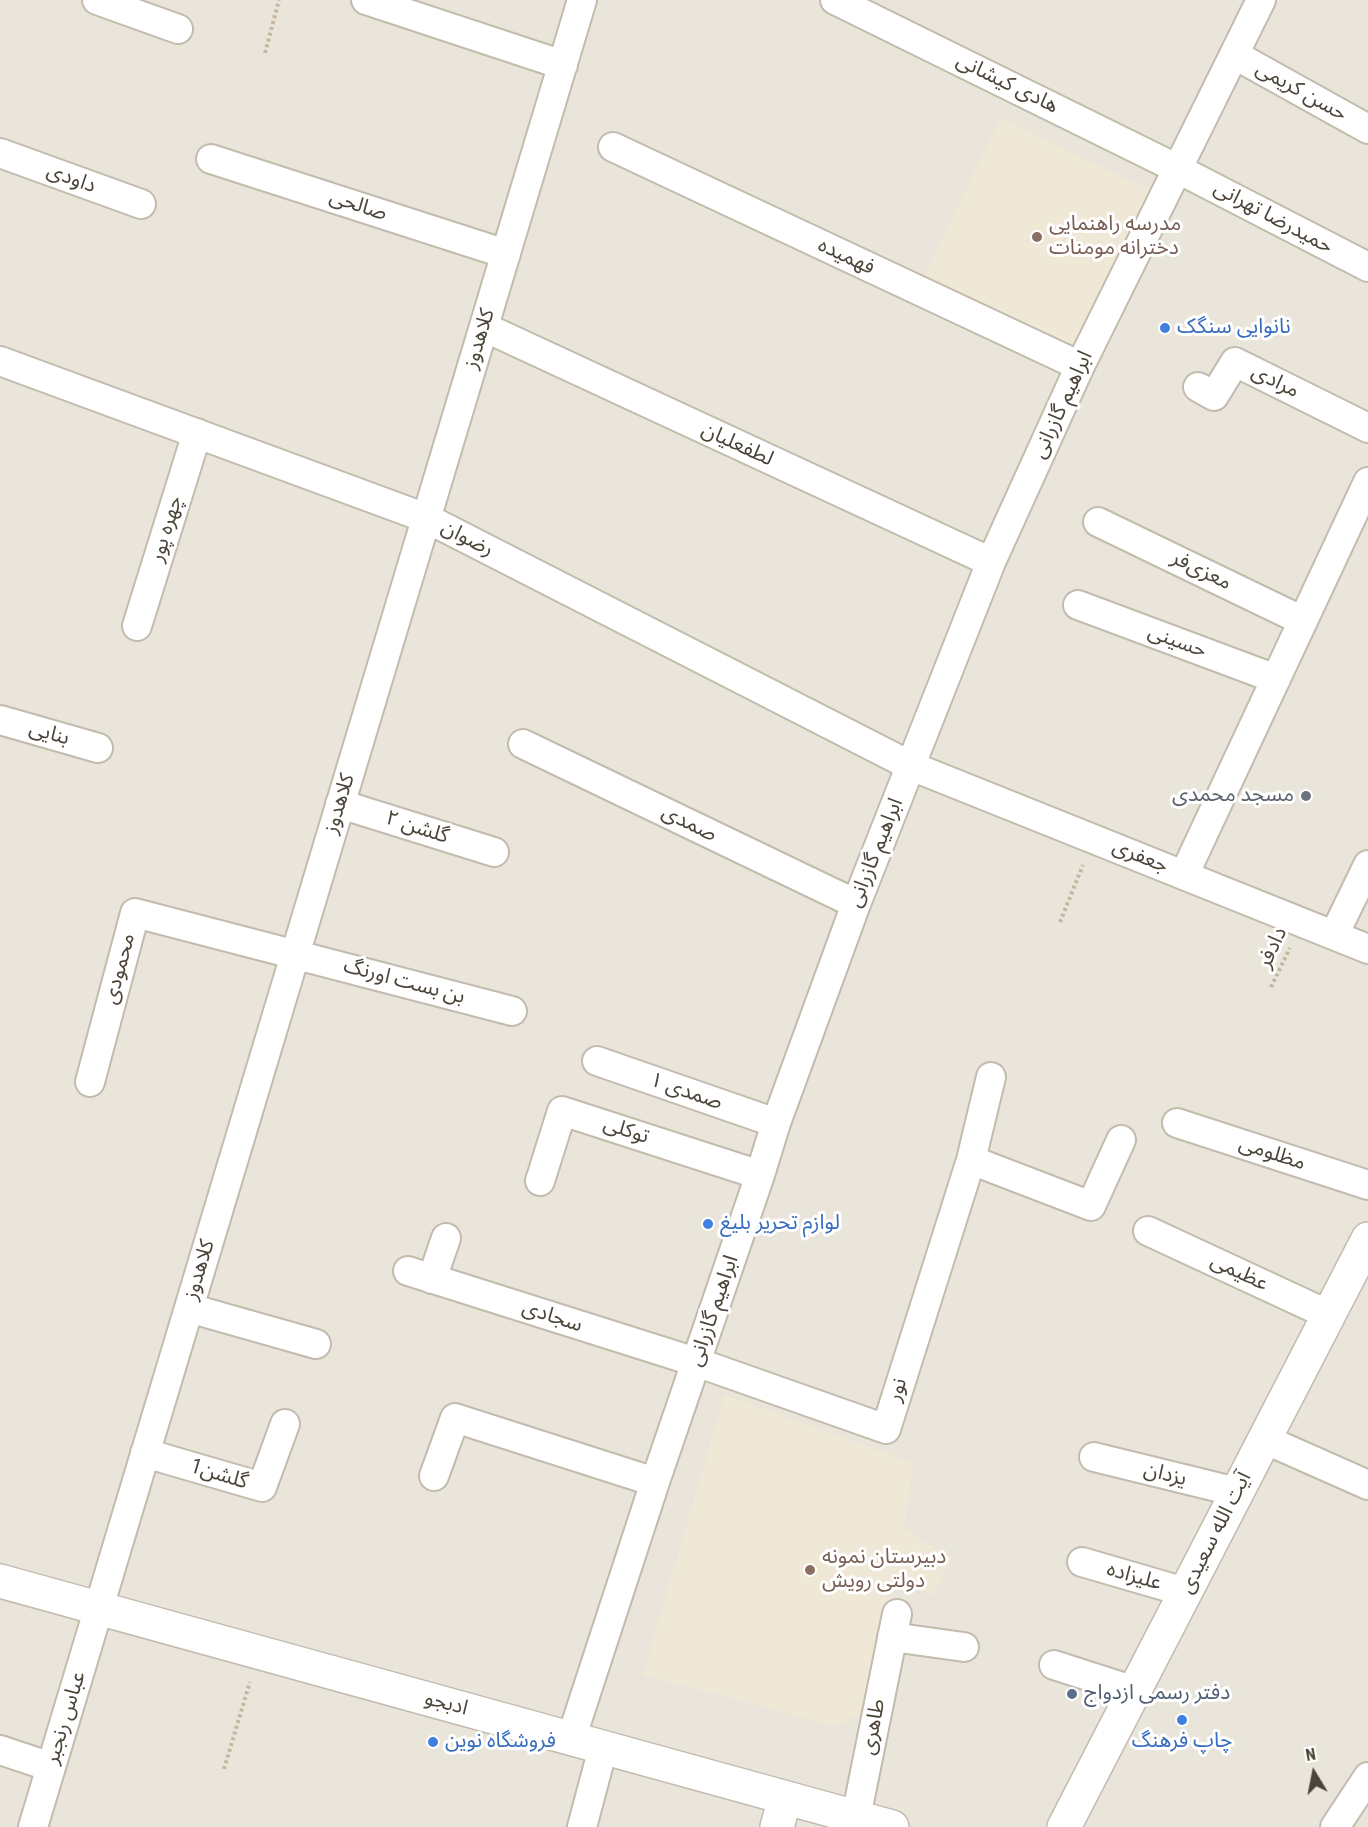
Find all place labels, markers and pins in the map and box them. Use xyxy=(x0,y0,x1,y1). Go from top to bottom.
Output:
place label: مدرسه راهنمایی دخترانه مومنات xyxy=(1049,212,1181,262)
marker: مدرسه راهنمایی دخترانه مومنات xyxy=(1030,230,1044,244)
place label: نانوایی سنگک xyxy=(1177,315,1291,341)
marker: نانوایی سنگک xyxy=(1158,321,1172,335)
place label: مسجد محمدی xyxy=(1172,783,1294,809)
marker: مسجد محمدی xyxy=(1299,789,1313,803)
place label: لوازم تحریر بلیغ xyxy=(720,1211,840,1237)
marker: لوازم تحریر بلیغ xyxy=(701,1217,715,1231)
place label: دبیرستان نمونه دولتی رویش xyxy=(822,1545,946,1595)
marker: دبیرستان نمونه دولتی رویش xyxy=(803,1563,817,1577)
place label: دفتر رسمی ازدواج xyxy=(1084,1681,1230,1707)
marker: دفتر رسمی ازدواج xyxy=(1065,1687,1079,1701)
marker: چاپ فرهنگ xyxy=(1175,1713,1189,1727)
place label: فروشگاه نوین xyxy=(445,1729,556,1755)
place label: چاپ فرهنگ xyxy=(1132,1729,1232,1755)
marker: فروشگاه نوین xyxy=(426,1735,440,1749)

